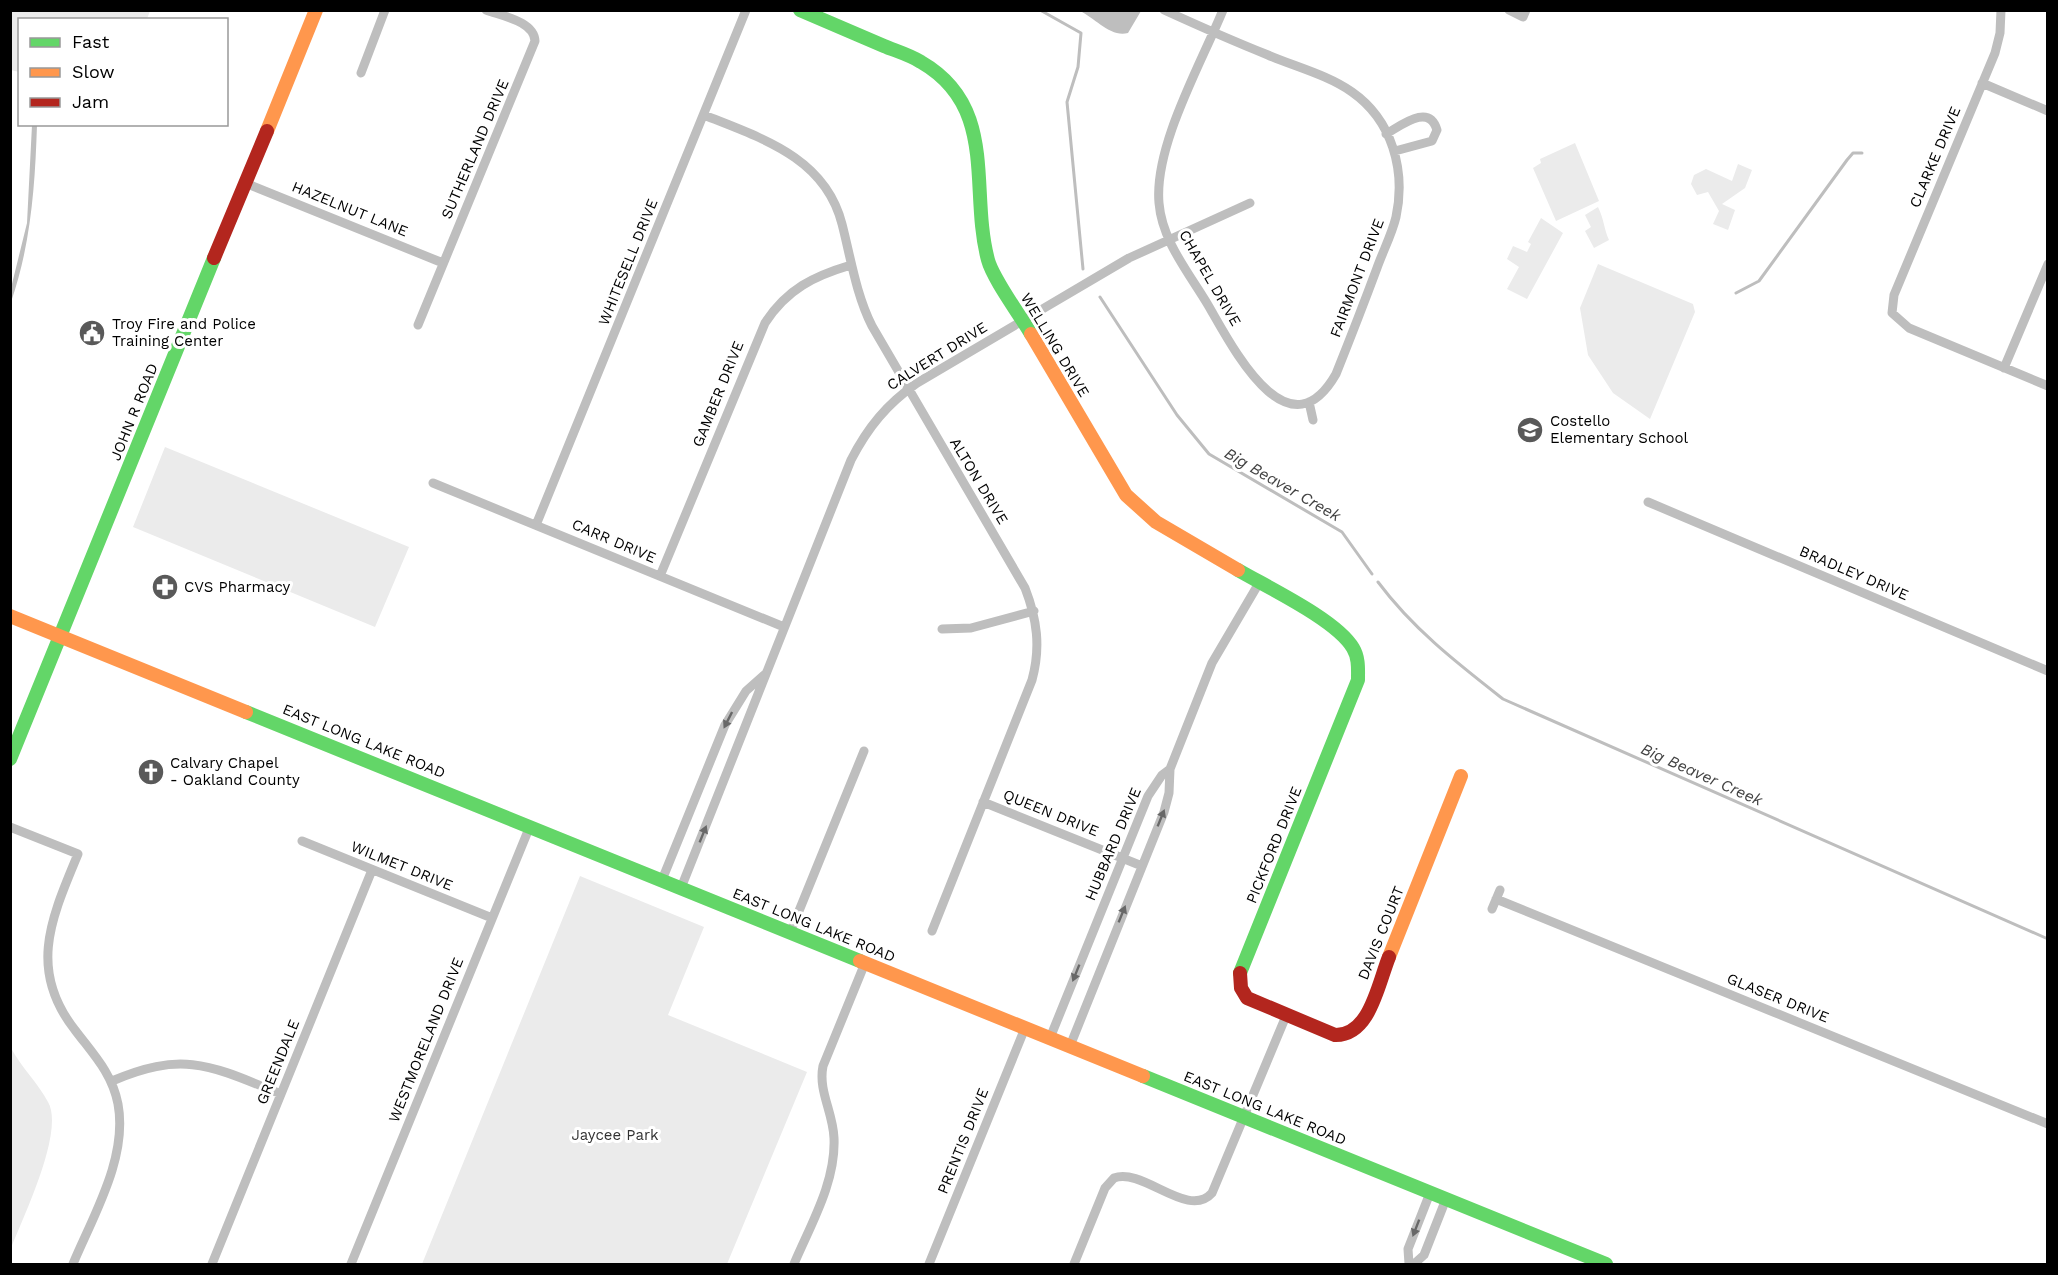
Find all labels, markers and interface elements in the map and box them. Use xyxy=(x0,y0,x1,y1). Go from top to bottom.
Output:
legend xyxy=(18,18,228,126)
text: Fast xyxy=(72,31,110,52)
text: Slow xyxy=(72,61,115,82)
street label: SUTHERLAND DRIVE xyxy=(437,76,513,222)
text: Jam xyxy=(72,91,109,112)
street label: CLARKE DRIVE xyxy=(1906,104,1964,210)
street label: HAZELNUT LANE xyxy=(289,177,411,241)
street label: WHITESELL DRIVE xyxy=(594,196,662,328)
street label: FAIRMONT DRIVE xyxy=(1326,216,1388,340)
street label: CHAPEL DRIVE xyxy=(1175,227,1245,329)
street label: WELLING DRIVE xyxy=(1017,290,1093,400)
place label: Troy Fire and Police Training Center xyxy=(112,315,256,350)
public building icon: Troy Fire and Police Training Center xyxy=(77,318,107,348)
street label: CALVERT DRIVE xyxy=(884,318,990,394)
street label: GAMBER DRIVE xyxy=(689,338,747,450)
street label: JOHN R ROAD xyxy=(106,361,162,463)
place label: Costello Elementary School xyxy=(1550,412,1689,447)
school or university icon: Costello Elementary School xyxy=(1515,415,1545,445)
street label: ALTON DRIVE xyxy=(946,435,1012,527)
water label: Big Beaver Creek xyxy=(1221,443,1345,526)
street label: CARR DRIVE xyxy=(569,515,659,567)
street label: BRADLEY DRIVE xyxy=(1797,542,1911,604)
pharmacy icon: CVS Pharmacy xyxy=(150,572,180,602)
place label: CVS Pharmacy xyxy=(184,578,290,596)
street label: EAST LONG LAKE ROAD xyxy=(280,700,448,782)
one-way arrow xyxy=(723,712,733,729)
water label: Big Beaver Creek xyxy=(1638,739,1767,810)
place label: Calvary Chapel - Oakland County xyxy=(170,754,300,789)
church icon: Calvary Chapel - Oakland County xyxy=(136,757,166,787)
street label: PICKFORD DRIVE xyxy=(1242,784,1306,906)
street label: HUBBARD DRIVE xyxy=(1081,785,1145,903)
street label: QUEEN DRIVE xyxy=(1001,786,1101,840)
one-way arrow xyxy=(1156,809,1166,827)
one-way arrow xyxy=(699,825,708,843)
street label: WILMET DRIVE xyxy=(348,837,456,895)
street label: EAST LONG LAKE ROAD xyxy=(730,884,898,966)
street label: DAVIS COURT xyxy=(1354,884,1408,982)
one-way arrow xyxy=(1118,905,1127,923)
street label: WESTMORELAND DRIVE xyxy=(385,955,467,1125)
one-way arrow xyxy=(1071,964,1080,982)
street label: GLASER DRIVE xyxy=(1724,969,1832,1027)
street label: GREENDALE xyxy=(253,1017,303,1107)
street label: EAST LONG LAKE ROAD xyxy=(1181,1067,1349,1149)
street label: PRENTIS DRIVE xyxy=(934,1085,992,1197)
park label: Jaycee Park xyxy=(571,1126,659,1144)
one-way arrow xyxy=(1411,1219,1420,1237)

